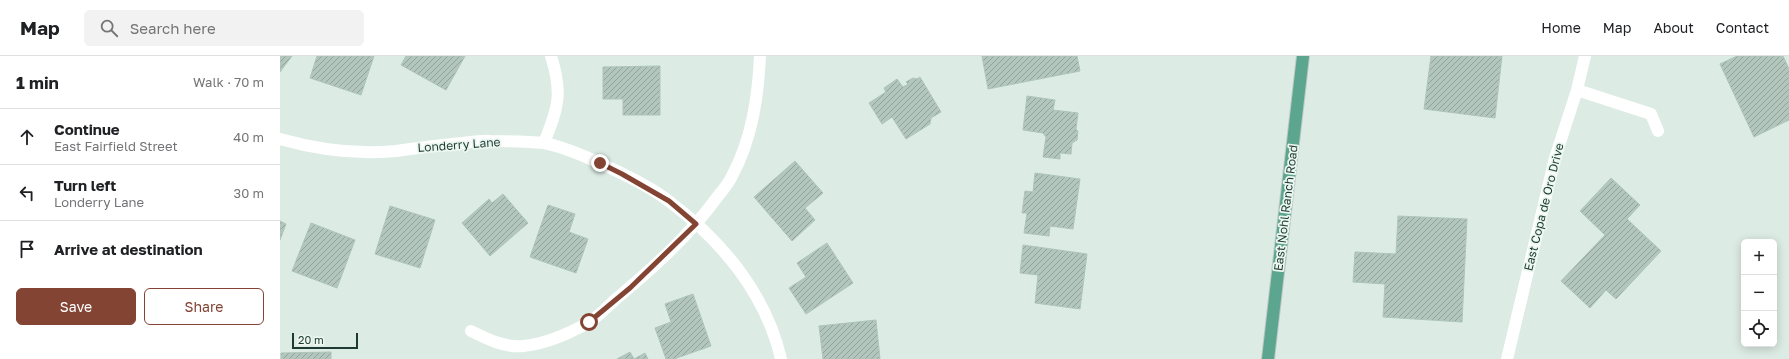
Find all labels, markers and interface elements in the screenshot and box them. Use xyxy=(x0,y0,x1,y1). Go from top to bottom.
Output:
search box xyxy=(84,10,364,46)
text: Map xyxy=(20,16,60,39)
icon: search xyxy=(98,17,120,39)
text: Search here xyxy=(130,19,216,37)
text: Home xyxy=(1541,19,1581,36)
text: Map xyxy=(1603,19,1631,36)
text: About xyxy=(1653,19,1694,36)
text: Contact xyxy=(1716,19,1769,36)
text: 1 min xyxy=(16,72,59,93)
text: Walk · 70 m xyxy=(193,74,264,90)
text: Continue xyxy=(54,120,120,138)
icon: ahead xyxy=(16,126,38,148)
text: 40 m xyxy=(233,129,264,145)
street label: Londerry Lane xyxy=(417,134,501,155)
text: East Fairfield Street xyxy=(54,138,178,154)
street label: East Copa de Oro Drive xyxy=(1520,141,1567,272)
street label: East Nohl Ranch Road xyxy=(1270,144,1301,272)
route end xyxy=(591,154,609,172)
text: Turn left xyxy=(54,176,116,194)
icon: left xyxy=(16,182,38,204)
text: 30 m xyxy=(234,185,264,201)
text: Londerry Lane xyxy=(54,194,144,210)
icon: arrive xyxy=(16,238,38,260)
map controls xyxy=(1741,239,1777,347)
button: + xyxy=(1741,239,1777,275)
text: Arrive at destination xyxy=(54,240,203,258)
button: − xyxy=(1741,275,1777,311)
button: Save xyxy=(16,288,136,325)
button: Share xyxy=(144,288,264,325)
button: locate xyxy=(1741,311,1777,347)
route start xyxy=(580,313,598,331)
scale bar xyxy=(292,331,358,350)
text: 20 m xyxy=(298,333,324,346)

